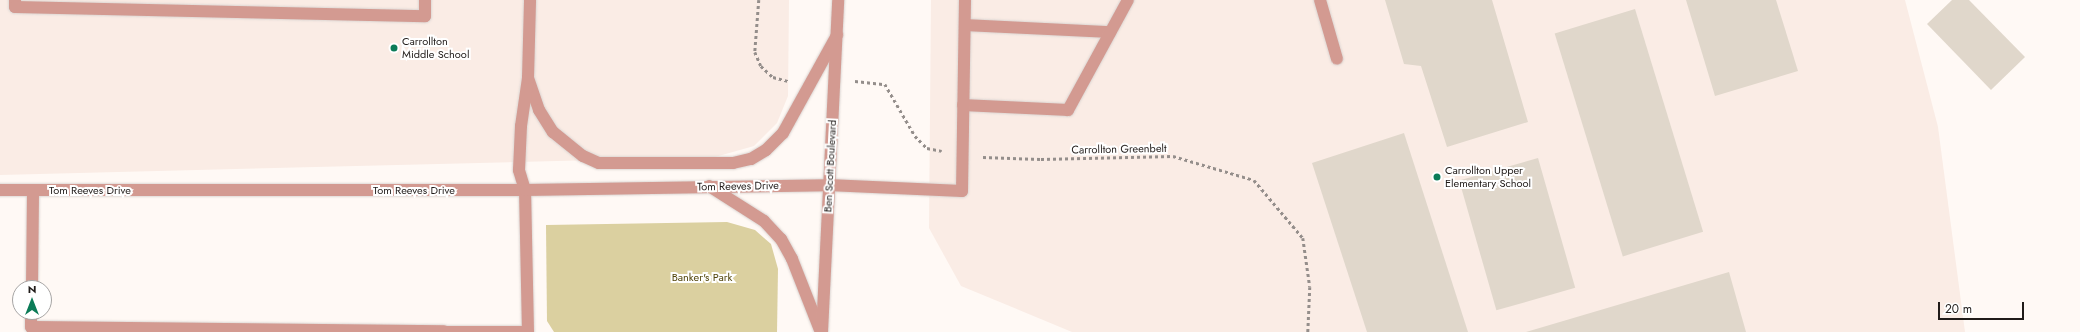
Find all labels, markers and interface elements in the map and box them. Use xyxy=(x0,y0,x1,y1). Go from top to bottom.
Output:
place label: Carrollton Middle School xyxy=(402,35,469,61)
marker: Carrollton Middle School xyxy=(389,43,399,53)
street label: Ben Scott Boulevard xyxy=(821,119,839,213)
street label: Carrollton Greenbelt xyxy=(1071,142,1167,156)
place label: Carrollton Upper Elementary School xyxy=(1445,164,1531,190)
marker: Carrollton Upper Elementary School xyxy=(1432,172,1442,182)
street label: Tom Reeves Drive xyxy=(697,179,779,193)
street label: Tom Reeves Drive xyxy=(49,183,131,197)
street label: Tom Reeves Drive xyxy=(373,183,455,197)
park label: Banker's Park xyxy=(672,270,732,284)
north arrow xyxy=(12,280,52,320)
text: N xyxy=(28,281,36,297)
scale bar xyxy=(1940,294,2026,320)
text: 20 m xyxy=(1945,300,1972,318)

